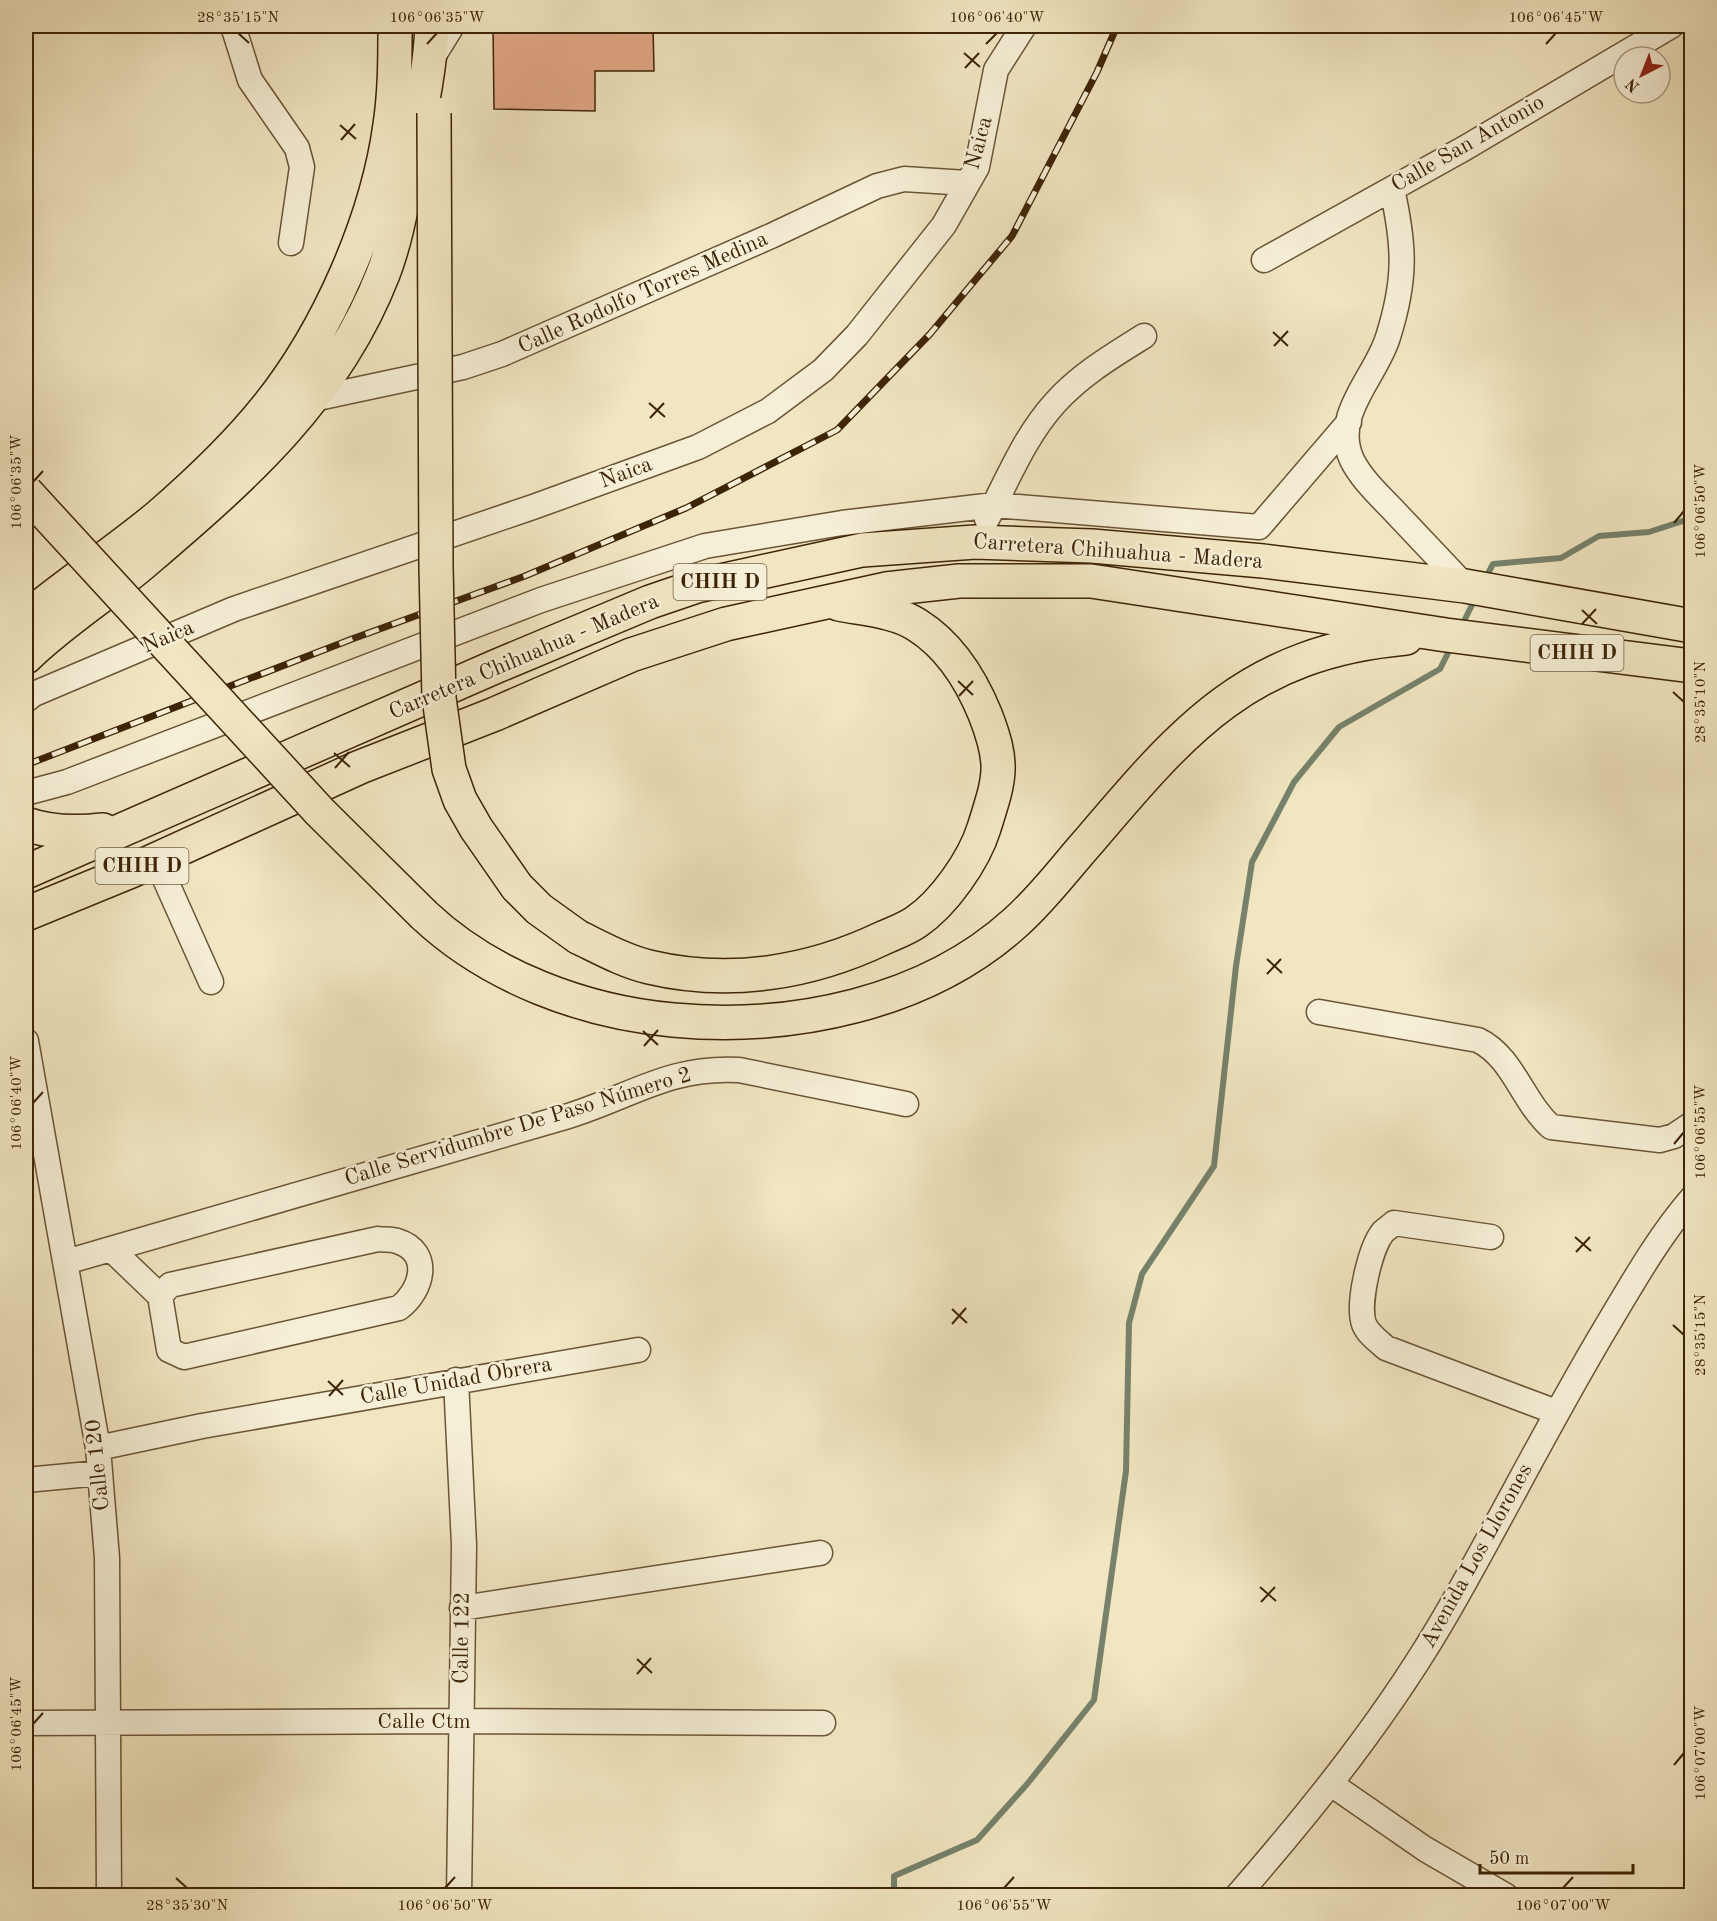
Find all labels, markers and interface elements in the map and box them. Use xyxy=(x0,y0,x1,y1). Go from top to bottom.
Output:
text: 28°35'15"N xyxy=(197,11,279,26)
text: 106°06'35"W xyxy=(389,11,485,26)
text: 106°06'40"W xyxy=(949,11,1045,26)
text: 106°06'45"W xyxy=(1508,11,1604,26)
north arrow xyxy=(1612,45,1672,105)
text: N xyxy=(1623,74,1643,95)
street label: Calle San Antonio xyxy=(1388,91,1548,197)
street label: Naica xyxy=(961,114,997,172)
street label: Calle Rodolfo Torres Medina xyxy=(515,228,771,358)
text: 106°06'35"W xyxy=(10,434,25,530)
street label: Naica xyxy=(597,453,655,493)
text: 106°06'50"W xyxy=(1694,463,1709,559)
street label: Carretera Chihuahua - Madera xyxy=(972,531,1264,573)
road number: CHIH D xyxy=(674,564,766,600)
street label: Carretera Chihuahua - Madera xyxy=(386,590,662,724)
street label: Naica xyxy=(139,616,197,658)
road number: CHIH D xyxy=(1530,635,1624,671)
text: 28°35'10"N xyxy=(1694,661,1709,743)
road number: CHIH D xyxy=(96,848,188,884)
text: 106°06'40"W xyxy=(10,1055,25,1151)
street label: Calle Servidumbre De Paso Número 2 xyxy=(342,1064,694,1190)
text: 106°06'55"W xyxy=(1694,1084,1709,1180)
text: 28°35'15"N xyxy=(1694,1294,1709,1376)
street label: Calle Unidad Obrera xyxy=(358,1353,554,1409)
street label: Calle 120 xyxy=(82,1418,114,1512)
street label: Avenida Los Llorones xyxy=(1417,1460,1537,1652)
street label: Calle 122 xyxy=(450,1592,474,1684)
text: 106°06'45"W xyxy=(10,1676,25,1772)
text: 106°07'00"W xyxy=(1694,1705,1709,1801)
street label: Calle Ctm xyxy=(377,1711,471,1733)
scale bar xyxy=(1480,1837,1633,1875)
text: 50 m xyxy=(1489,1850,1529,1868)
text: 28°35'30"N xyxy=(146,1899,228,1914)
text: 106°06'50"W xyxy=(397,1899,493,1914)
text: 106°06'55"W xyxy=(956,1899,1052,1914)
text: 106°07'00"W xyxy=(1515,1899,1611,1914)

